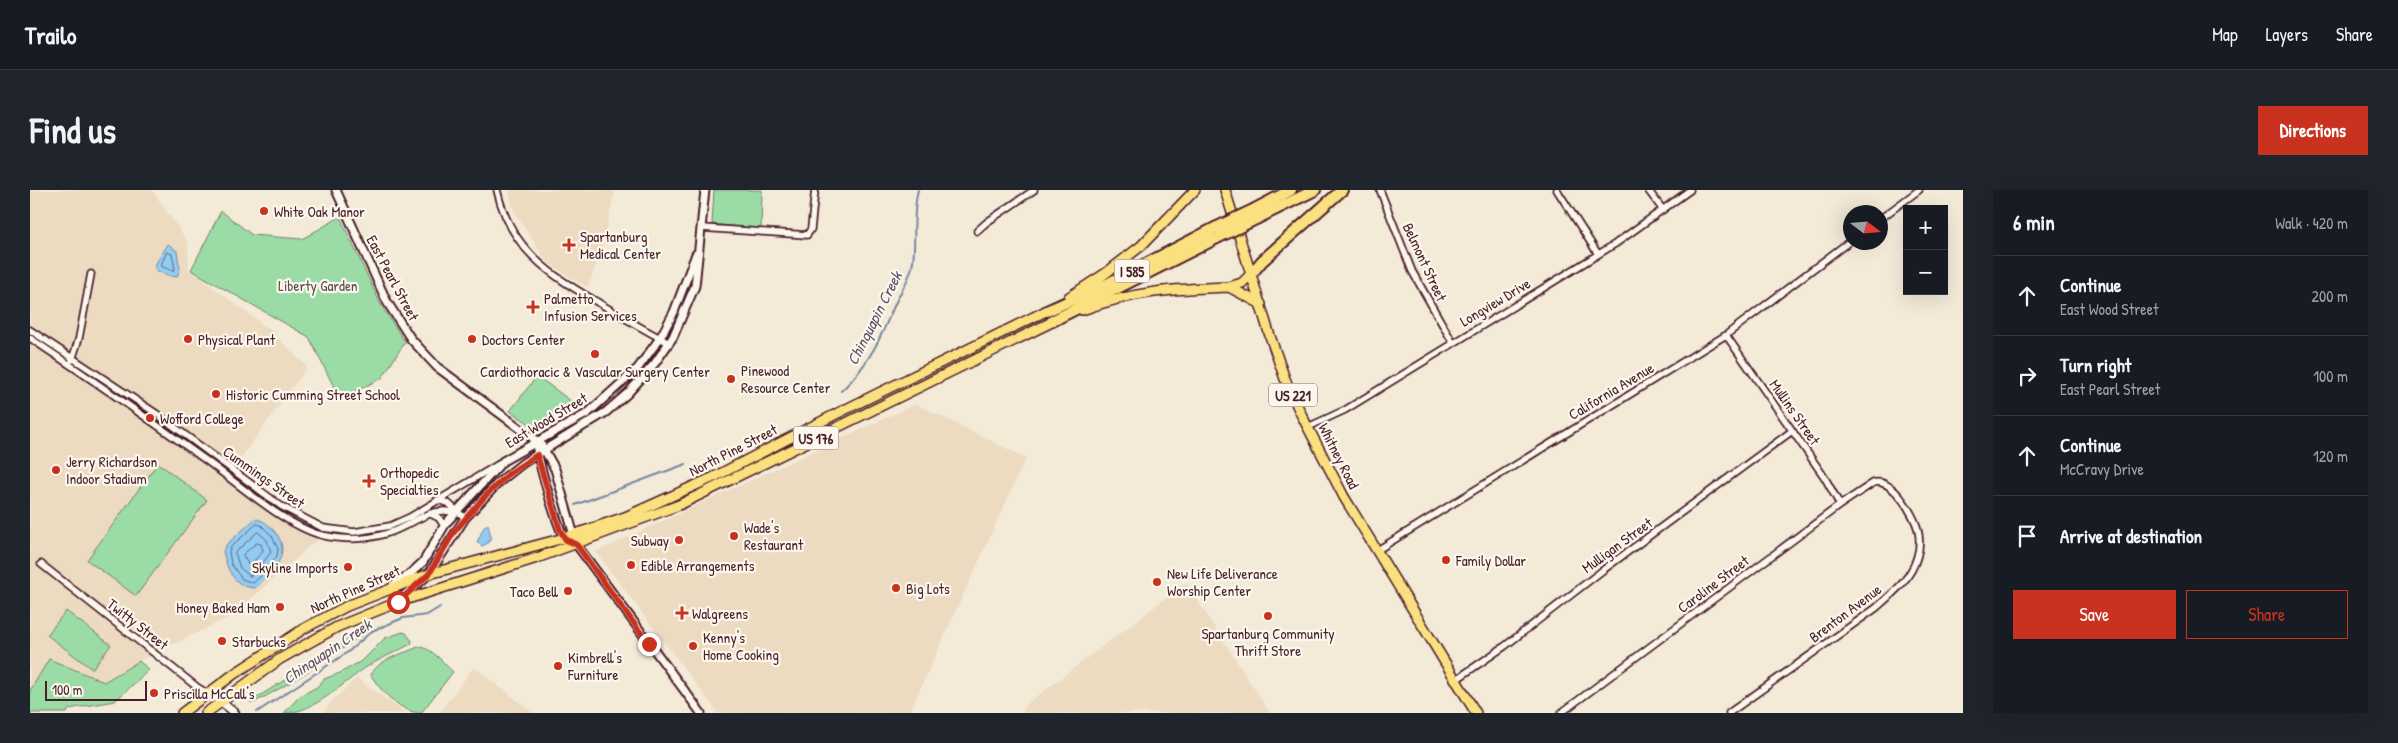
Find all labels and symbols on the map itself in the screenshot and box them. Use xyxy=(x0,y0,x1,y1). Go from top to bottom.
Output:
place label: White Oak Manor xyxy=(274,201,365,222)
marker: White Oak Manor xyxy=(258,205,270,217)
north arrow xyxy=(1843,205,1888,250)
street label: Belmont Street xyxy=(1398,219,1453,305)
place label: Spartanburg Medical Center xyxy=(580,226,661,264)
street label: East Pearl Street xyxy=(362,232,425,325)
marker: Spartanburg Medical Center xyxy=(562,238,576,252)
road number: I 585 xyxy=(1114,260,1150,282)
water label: Chinquapin Creek xyxy=(841,266,908,368)
street label: Longview Drive xyxy=(1456,273,1534,331)
park label: Liberty Garden xyxy=(278,275,358,296)
place label: Palmetto Infusion Services xyxy=(544,288,637,326)
marker: Palmetto Infusion Services xyxy=(526,300,540,314)
place label: Physical Plant xyxy=(198,329,276,350)
place label: Doctors Center xyxy=(482,329,565,350)
marker: Physical Plant xyxy=(182,333,194,345)
marker: Doctors Center xyxy=(466,333,478,345)
marker: Cardiothoracic & Vascular Surgery Center xyxy=(589,348,601,360)
street label: California Avenue xyxy=(1564,357,1658,425)
place label: Pinewood Resource Center xyxy=(741,360,831,398)
place label: Cardiothoracic & Vascular Surgery Center xyxy=(480,361,710,382)
marker: Pinewood Resource Center xyxy=(725,373,737,385)
street label: Mullins Street xyxy=(1765,375,1826,450)
place label: Historic Cumming Street School xyxy=(226,384,400,405)
road number: US 221 xyxy=(1269,384,1317,406)
street label: East Wood Street xyxy=(501,387,592,453)
marker: Historic Cumming Street School xyxy=(210,388,222,400)
place label: Wofford College xyxy=(160,408,244,429)
marker: Wofford College xyxy=(144,412,156,424)
street label: North Pine Street xyxy=(685,418,781,481)
street label: Whitney Road xyxy=(1313,420,1365,493)
road number: US 176 xyxy=(794,427,838,450)
street label: Cummings Street xyxy=(219,441,310,513)
place label: Jerry Richardson Indoor Stadium xyxy=(66,451,157,489)
place label: Orthopedic Specialties xyxy=(380,462,439,500)
marker: Jerry Richardson Indoor Stadium xyxy=(50,464,62,476)
marker: Orthopedic Specialties xyxy=(362,474,376,488)
street label: Mulligan Street xyxy=(1577,512,1657,578)
place label: Wade's Restaurant xyxy=(744,517,804,555)
place label: Subway xyxy=(631,530,669,551)
marker: Wade's Restaurant xyxy=(728,530,740,542)
marker: Subway xyxy=(673,534,685,546)
place label: Family Dollar xyxy=(1455,550,1526,571)
street label: Caroline Street xyxy=(1673,550,1754,618)
marker: Family Dollar xyxy=(1440,554,1452,566)
place label: Edible Arrangements xyxy=(641,555,755,576)
place label: Skyline Imports xyxy=(252,557,338,578)
street label: North Pine Street xyxy=(307,559,404,618)
marker: Edible Arrangements xyxy=(625,559,637,571)
marker: Skyline Imports xyxy=(342,561,354,573)
place label: New Life Deliverance Worship Center xyxy=(1167,563,1278,601)
marker: New Life Deliverance Worship Center xyxy=(1151,576,1163,588)
place label: Big Lots xyxy=(906,578,950,599)
street label: Brenton Avenue xyxy=(1804,579,1886,647)
place label: Taco Bell xyxy=(510,581,559,602)
marker: Big Lots xyxy=(890,582,902,594)
marker: Taco Bell xyxy=(562,585,574,597)
route start xyxy=(387,591,410,614)
street label: Twitty Street xyxy=(103,593,174,655)
place label: Honey Baked Ham xyxy=(176,597,270,618)
marker: Honey Baked Ham xyxy=(274,601,286,613)
place label: Walgreens xyxy=(692,603,748,624)
marker: Walgreens xyxy=(676,607,688,619)
marker: Spartanburg Community Thrift Store xyxy=(1262,610,1274,622)
water label: Chinquapin Creek xyxy=(279,613,377,689)
place label: Spartanburg Community Thrift Store xyxy=(1201,623,1335,661)
place label: Kenny's Home Cooking xyxy=(703,627,779,665)
place label: Starbucks xyxy=(232,631,286,652)
route end xyxy=(638,633,661,656)
marker: Starbucks xyxy=(216,635,228,647)
marker: Kenny's Home Cooking xyxy=(687,640,699,652)
place label: Kimbrell's Furniture xyxy=(567,647,622,685)
marker: Kimbrell's Furniture xyxy=(552,660,564,672)
scale bar xyxy=(45,678,148,701)
place label: Priscilla McCall's xyxy=(164,683,255,704)
marker: Priscilla McCall's xyxy=(148,687,160,699)

